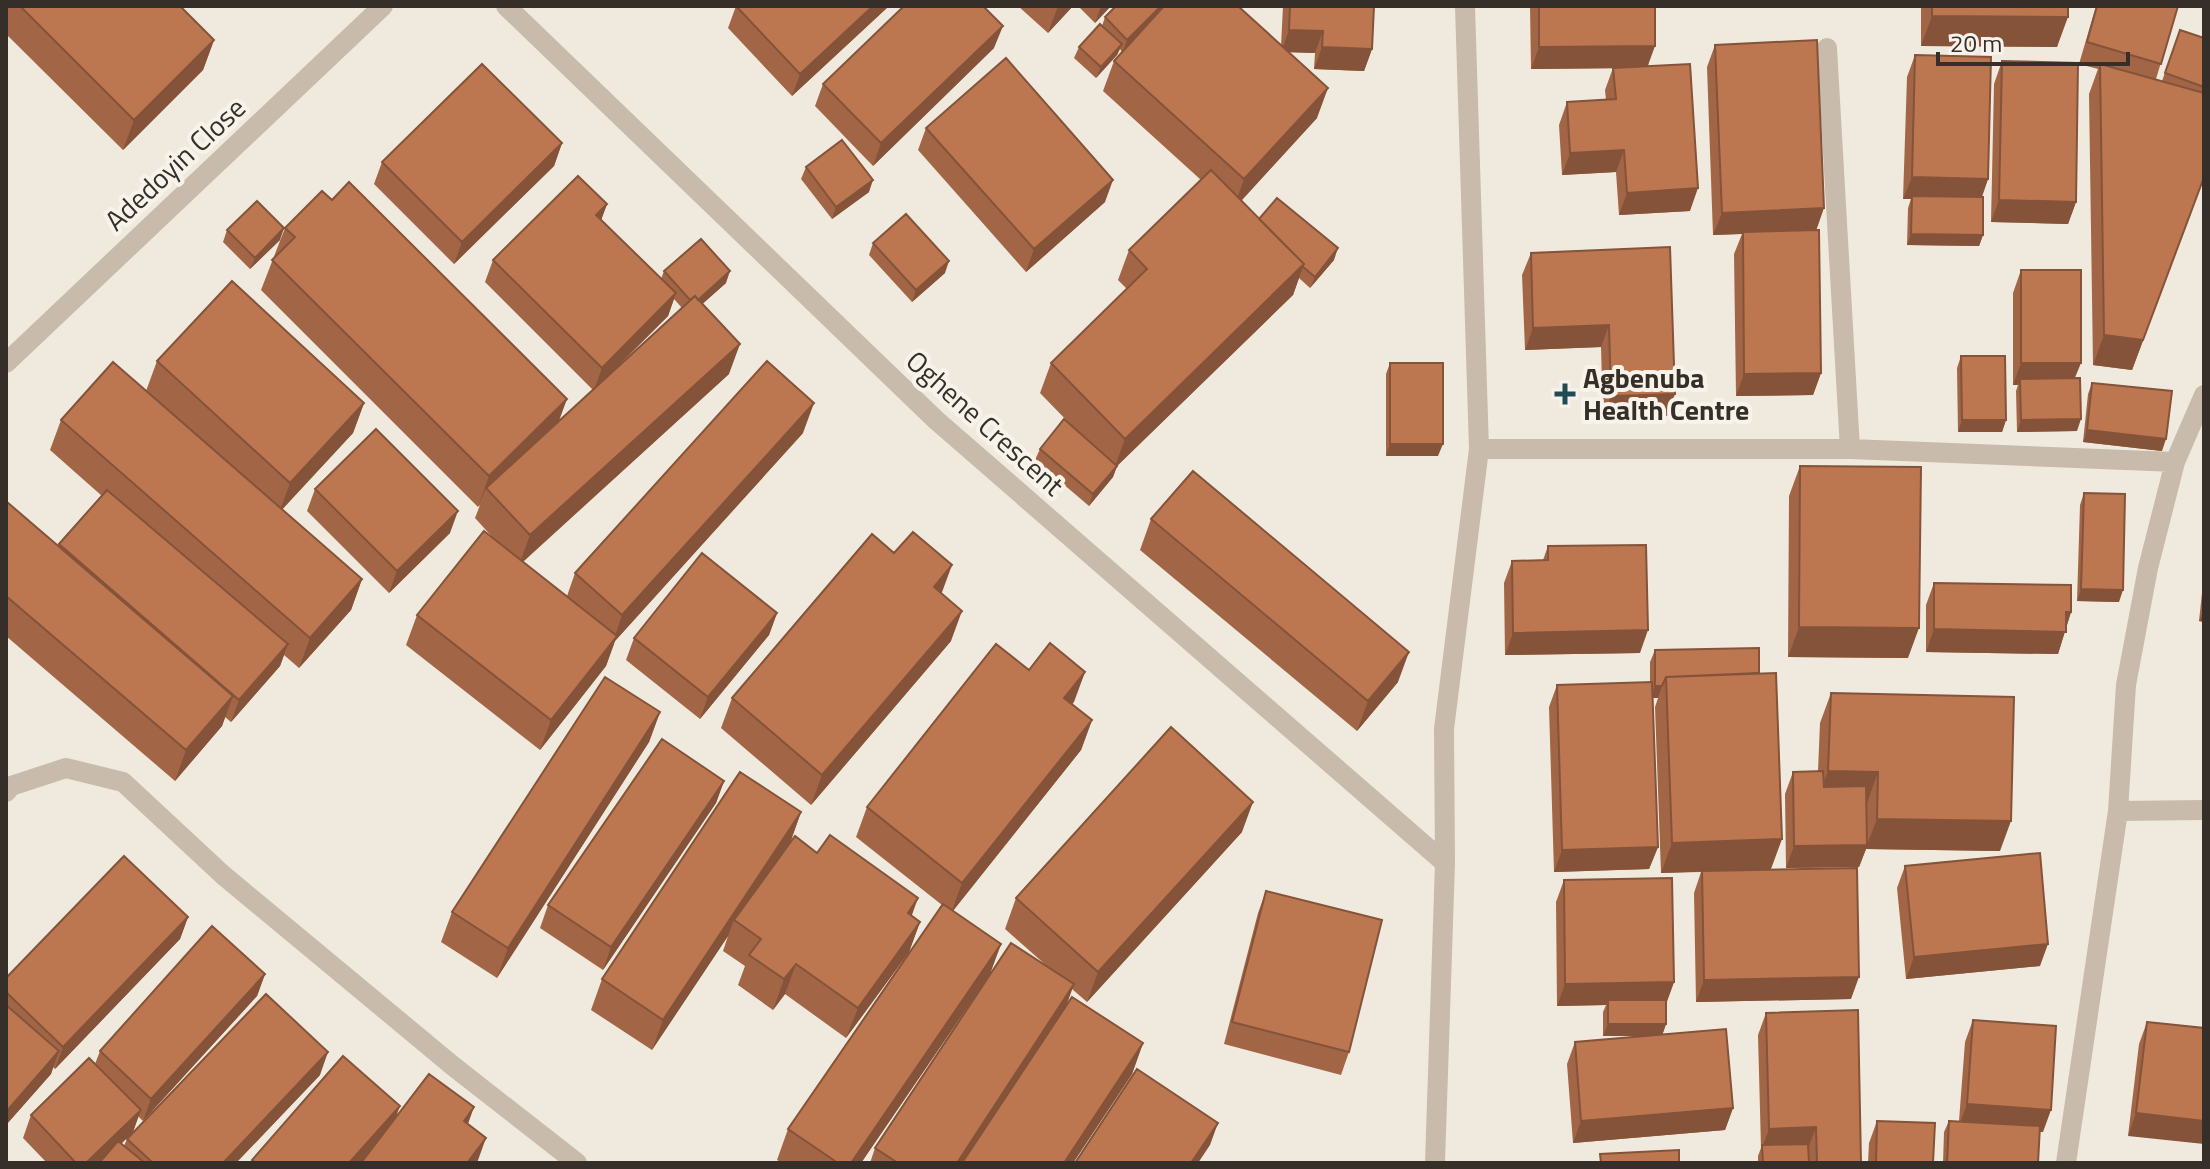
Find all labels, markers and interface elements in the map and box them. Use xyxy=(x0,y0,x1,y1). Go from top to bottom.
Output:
scale bar xyxy=(1938,16,2128,66)
text: 20 m xyxy=(1950,25,2002,61)
street label: Adedoyin Close xyxy=(94,87,255,240)
street label: Oghene Crescent xyxy=(897,340,1074,506)
place label: Agbenuba Health Centre xyxy=(1583,356,1749,431)
marker: Agbenuba Health Centre xyxy=(1554,383,1576,405)

